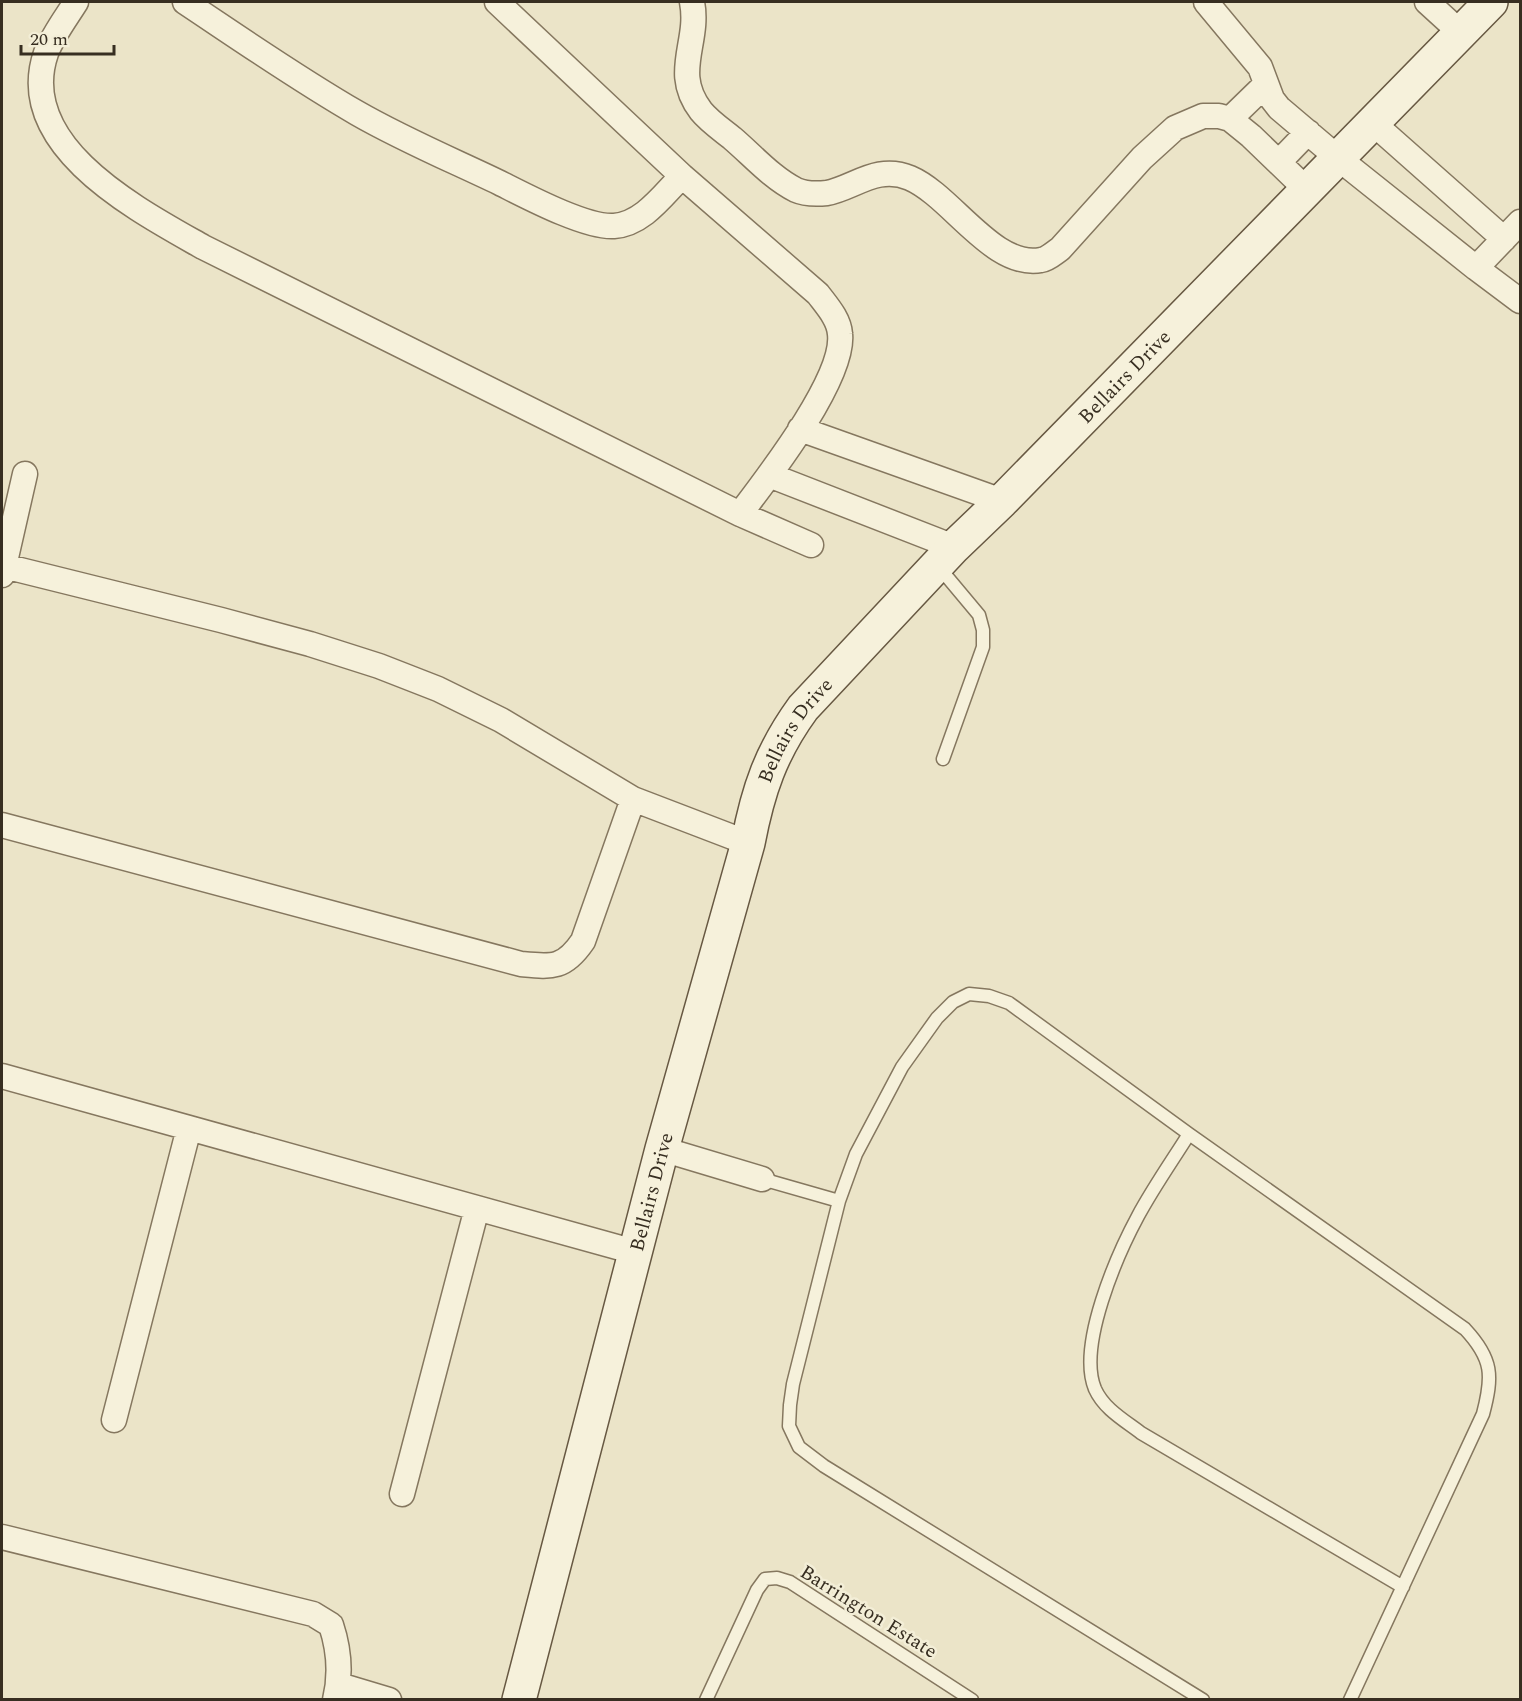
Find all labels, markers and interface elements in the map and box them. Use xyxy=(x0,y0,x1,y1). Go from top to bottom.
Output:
scale bar xyxy=(21,18,114,56)
text: 20 m xyxy=(30,26,68,53)
street label: Bellairs Drive xyxy=(1072,323,1178,431)
street label: Bellairs Drive xyxy=(750,671,840,787)
street label: Bellairs Drive xyxy=(622,1129,682,1255)
street label: Barrington Estate xyxy=(794,1557,943,1666)

